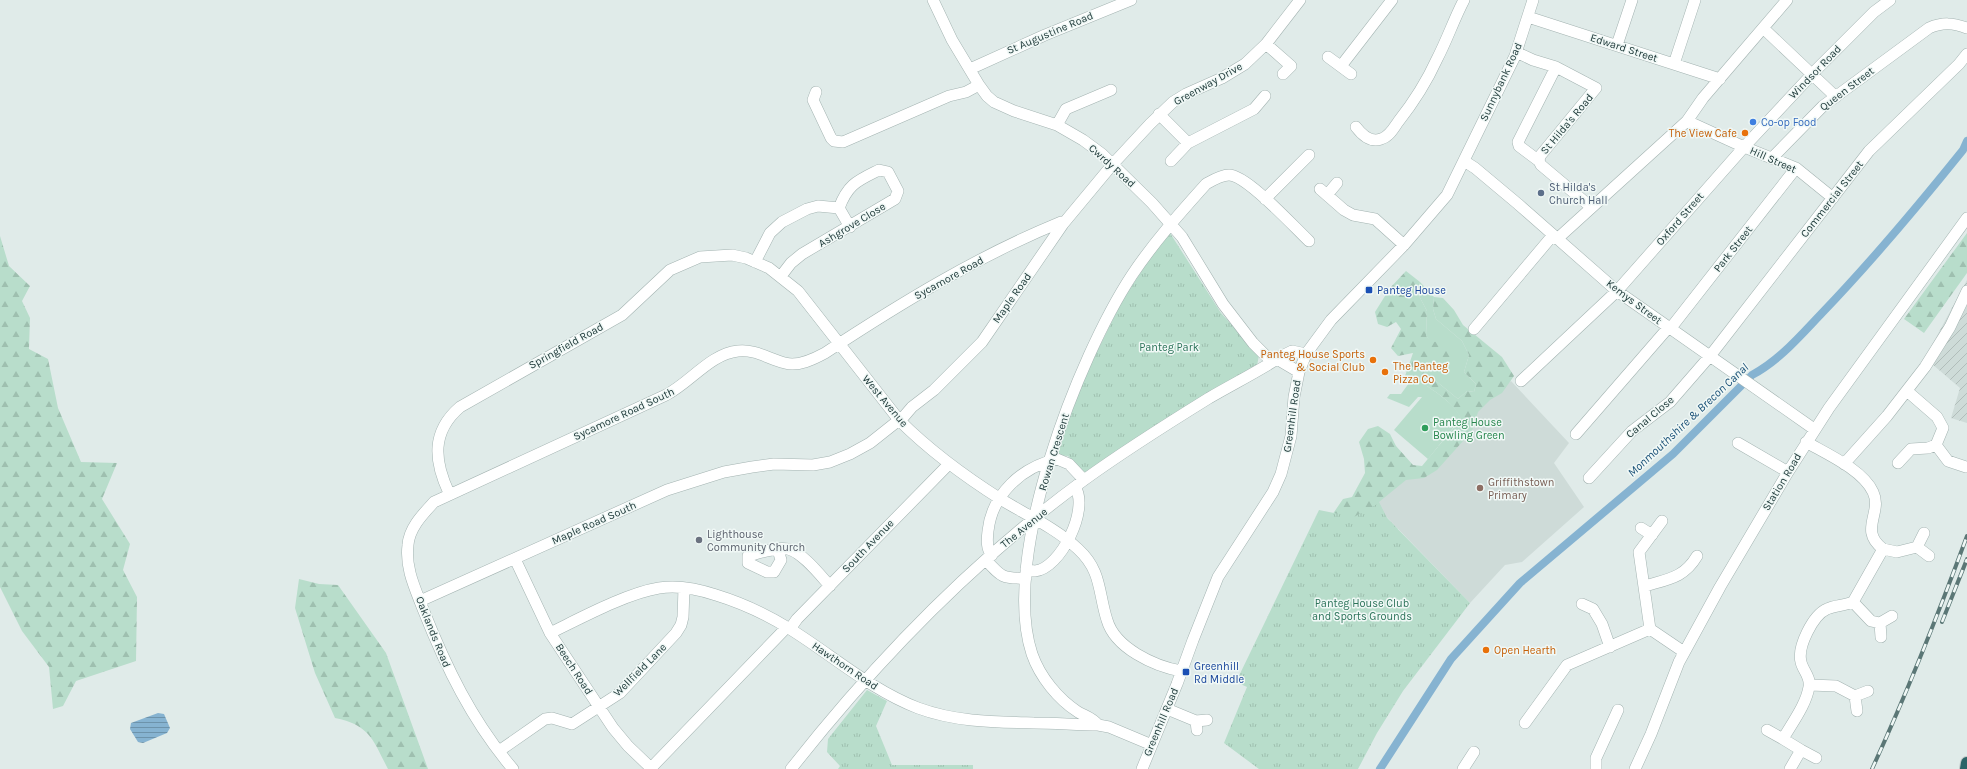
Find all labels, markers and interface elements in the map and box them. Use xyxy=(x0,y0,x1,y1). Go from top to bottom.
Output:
street label: St Augustine Road xyxy=(1005,9,1095,57)
street label: Edward Street xyxy=(1589,31,1659,65)
street label: Sunnybank Road xyxy=(1477,41,1525,123)
street label: Windsor Road xyxy=(1786,42,1844,102)
street label: Greenway Drive xyxy=(1171,60,1245,108)
street label: Queen Street xyxy=(1817,64,1877,114)
street label: St Hilda's Road xyxy=(1538,91,1596,157)
place label: Co-op Food xyxy=(1761,116,1817,129)
marker: Co-op Food xyxy=(1748,117,1758,127)
place label: The View Cafe xyxy=(1669,127,1737,140)
marker: The View Cafe xyxy=(1740,128,1750,138)
street label: Cwrdy Road xyxy=(1086,142,1138,190)
street label: Hill Street xyxy=(1748,144,1798,176)
street label: Commercial Street xyxy=(1798,158,1866,240)
place label: St Hilda's Church Hall xyxy=(1549,181,1608,207)
marker: St Hilda's Church Hall xyxy=(1536,188,1546,198)
street label: Oxford Street xyxy=(1654,190,1706,248)
street label: Ashgrove Close xyxy=(816,200,888,250)
street label: Park Street xyxy=(1711,223,1755,275)
street label: Sycamore Road xyxy=(912,254,986,302)
street label: Maple Road xyxy=(990,270,1034,326)
street label: Kemys Street xyxy=(1604,277,1664,327)
place label: Panteg House xyxy=(1377,284,1446,297)
marker: Panteg House xyxy=(1364,285,1374,295)
street label: Springfield Road xyxy=(526,320,606,372)
park label: Panteg Park xyxy=(1139,341,1199,354)
place label: Panteg House Sports & Social Club xyxy=(1261,348,1365,374)
marker: Panteg House Sports & Social Club xyxy=(1368,355,1378,365)
place label: The Panteg Pizza Co xyxy=(1393,360,1449,386)
water label: Monmouthshire & Brecon Canal xyxy=(1625,360,1751,480)
marker: The Panteg Pizza Co xyxy=(1380,367,1390,377)
street label: West Avenue xyxy=(859,372,911,430)
street label: Greenhill Road xyxy=(1280,379,1304,453)
street label: Sycamore Road South xyxy=(571,385,677,443)
street label: Canal Close xyxy=(1623,393,1677,441)
street label: Rowan Crescent xyxy=(1036,412,1072,492)
place label: Panteg House Bowling Green xyxy=(1433,416,1505,442)
marker: Panteg House Bowling Green xyxy=(1420,423,1430,433)
street label: Station Road xyxy=(1760,451,1804,513)
place label: Griffithstown Primary xyxy=(1488,476,1554,502)
marker: Griffithstown Primary xyxy=(1475,483,1485,493)
street label: Maple Road South xyxy=(550,499,638,547)
street label: The Avenue xyxy=(998,505,1050,551)
street label: South Avenue xyxy=(839,516,897,575)
place label: Lighthouse Community Church xyxy=(707,528,805,554)
marker: Lighthouse Community Church xyxy=(694,535,704,545)
street label: Oaklands Road xyxy=(413,595,453,669)
park label: Panteg House Club and Sports Grounds xyxy=(1312,597,1412,623)
street label: Hawthorn Road xyxy=(810,639,880,693)
street label: Beech Road xyxy=(553,641,595,697)
street label: Wellfield Lane xyxy=(611,641,669,699)
place label: Open Hearth xyxy=(1494,644,1556,657)
marker: Open Hearth xyxy=(1481,645,1491,655)
place label: Greenhill Rd Middle xyxy=(1194,660,1245,686)
marker: Greenhill Rd Middle xyxy=(1181,667,1191,677)
street label: Greenhill Road xyxy=(1141,686,1181,758)

